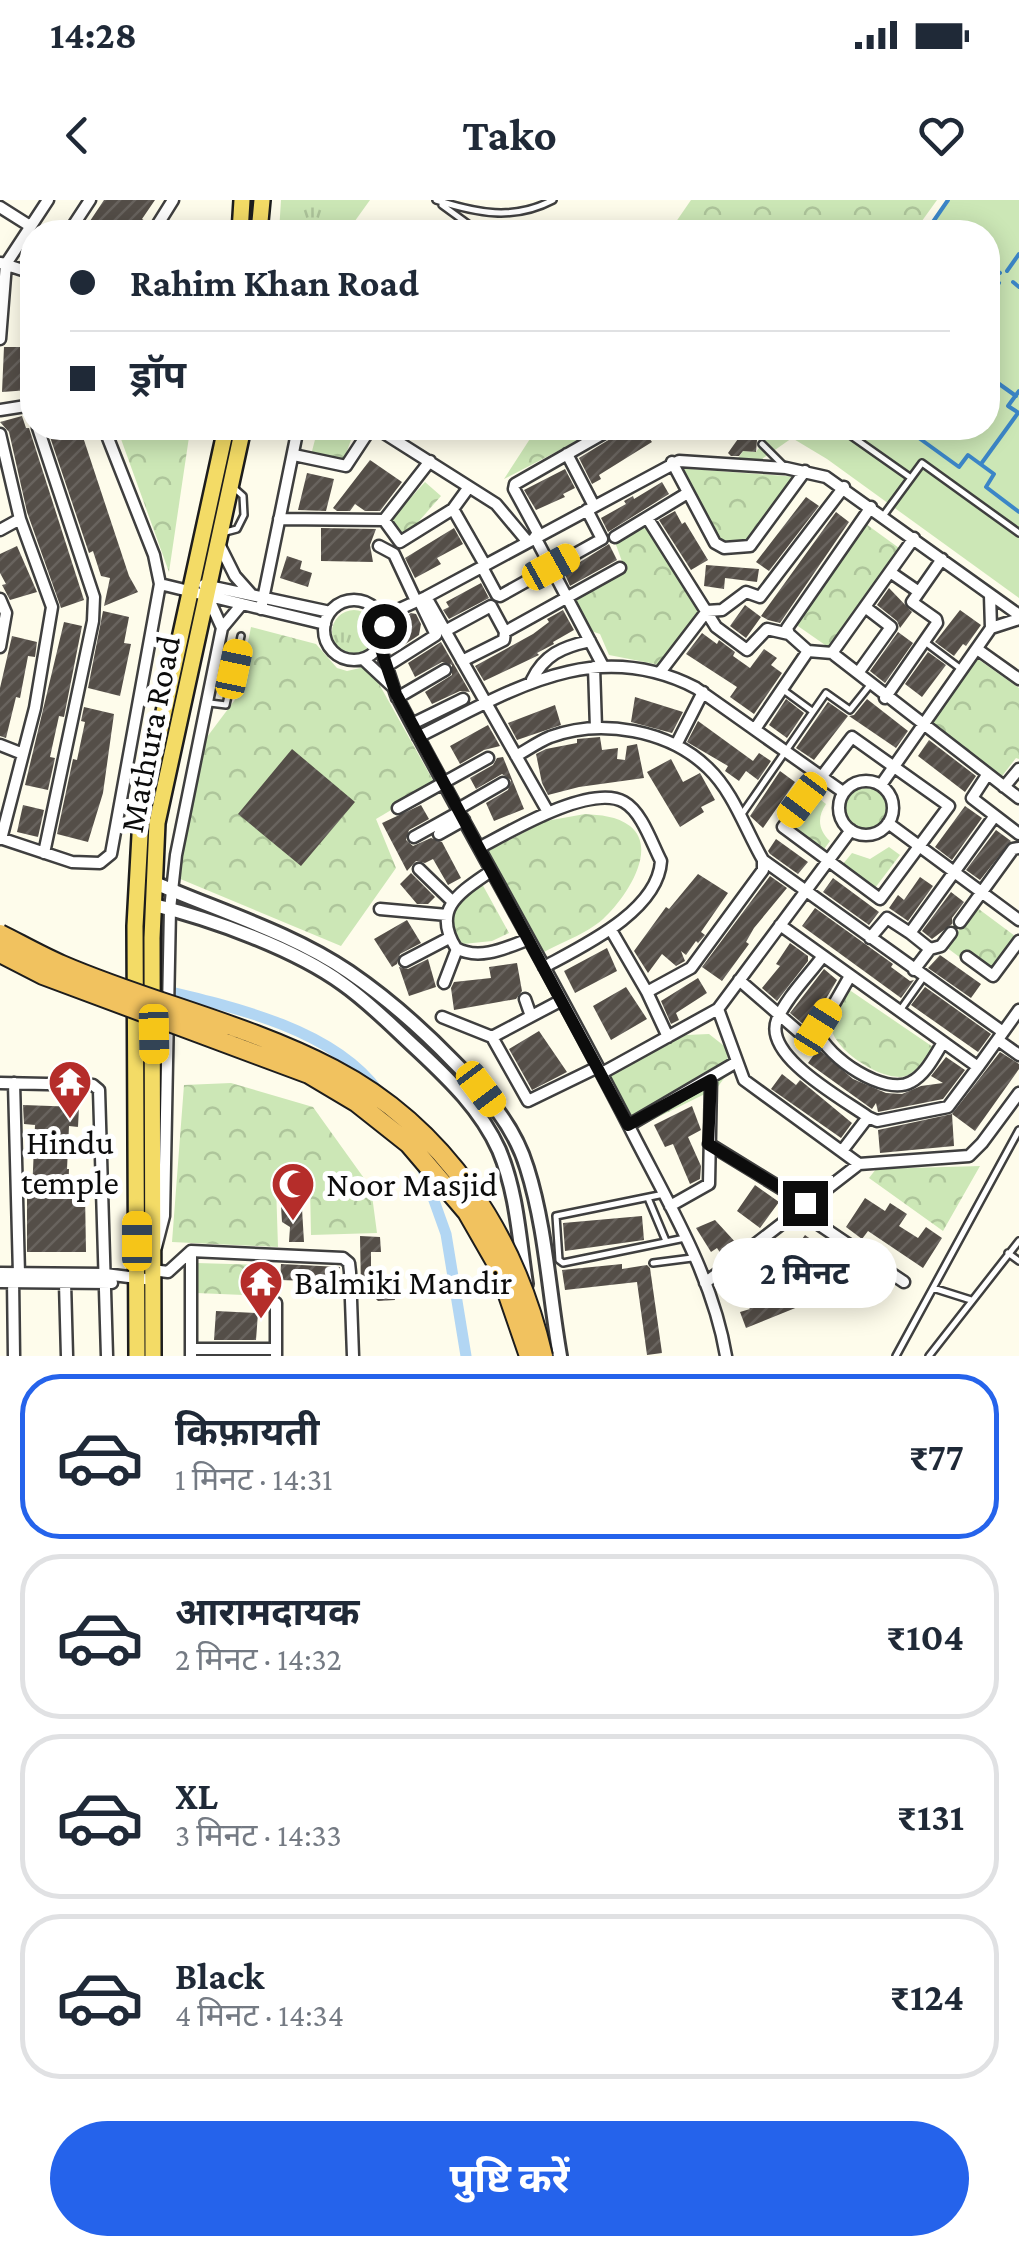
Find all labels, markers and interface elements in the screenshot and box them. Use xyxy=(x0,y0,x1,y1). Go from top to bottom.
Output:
text: 14:28 xyxy=(50,14,137,56)
icon: back xyxy=(50,108,105,163)
icon: heart xyxy=(914,108,969,163)
text: Tako xyxy=(462,110,557,160)
text: Rahim Khan Road xyxy=(130,262,419,304)
text: ड्रॉप xyxy=(130,354,186,396)
car xyxy=(517,539,585,595)
route start xyxy=(362,604,407,649)
street label: Mathura Road xyxy=(112,632,188,836)
car xyxy=(213,637,255,701)
car xyxy=(772,767,832,833)
car xyxy=(789,994,847,1060)
car xyxy=(138,1004,170,1064)
car xyxy=(451,1056,511,1122)
temple icon: Hindu temple xyxy=(47,1059,93,1120)
place label: Hindu temple xyxy=(21,1123,119,1202)
mosque icon: Noor Masjid xyxy=(270,1161,316,1222)
place label: Noor Masjid xyxy=(326,1165,498,1204)
route end xyxy=(783,1181,828,1226)
car xyxy=(122,1211,152,1271)
callout: 2 मिनट xyxy=(712,1238,898,1308)
text: 2 मिनट xyxy=(760,1255,849,1291)
temple icon: Balmiki Mandir xyxy=(238,1259,284,1320)
place label: Balmiki Mandir xyxy=(294,1263,512,1302)
text: किफ़ायती xyxy=(175,1411,319,1453)
icon: car xyxy=(55,1412,145,1502)
text: ₹77 xyxy=(909,1436,964,1478)
text: 1 मिनट · 14:31 xyxy=(175,1461,333,1497)
text: आरामदायक xyxy=(175,1591,359,1633)
icon: car xyxy=(55,1592,145,1682)
text: ₹104 xyxy=(886,1616,964,1658)
text: 2 मिनट · 14:32 xyxy=(175,1641,342,1677)
icon: car xyxy=(55,1772,145,1862)
text: XL xyxy=(175,1775,218,1817)
text: ₹131 xyxy=(897,1796,964,1838)
text: 3 मिनट · 14:33 xyxy=(175,1817,342,1853)
icon: car xyxy=(55,1952,145,2042)
text: Black xyxy=(175,1955,264,1997)
text: ₹124 xyxy=(890,1976,964,2018)
text: 4 मिनट · 14:34 xyxy=(175,1997,344,2033)
button: पुष्टि करें xyxy=(50,2121,969,2236)

